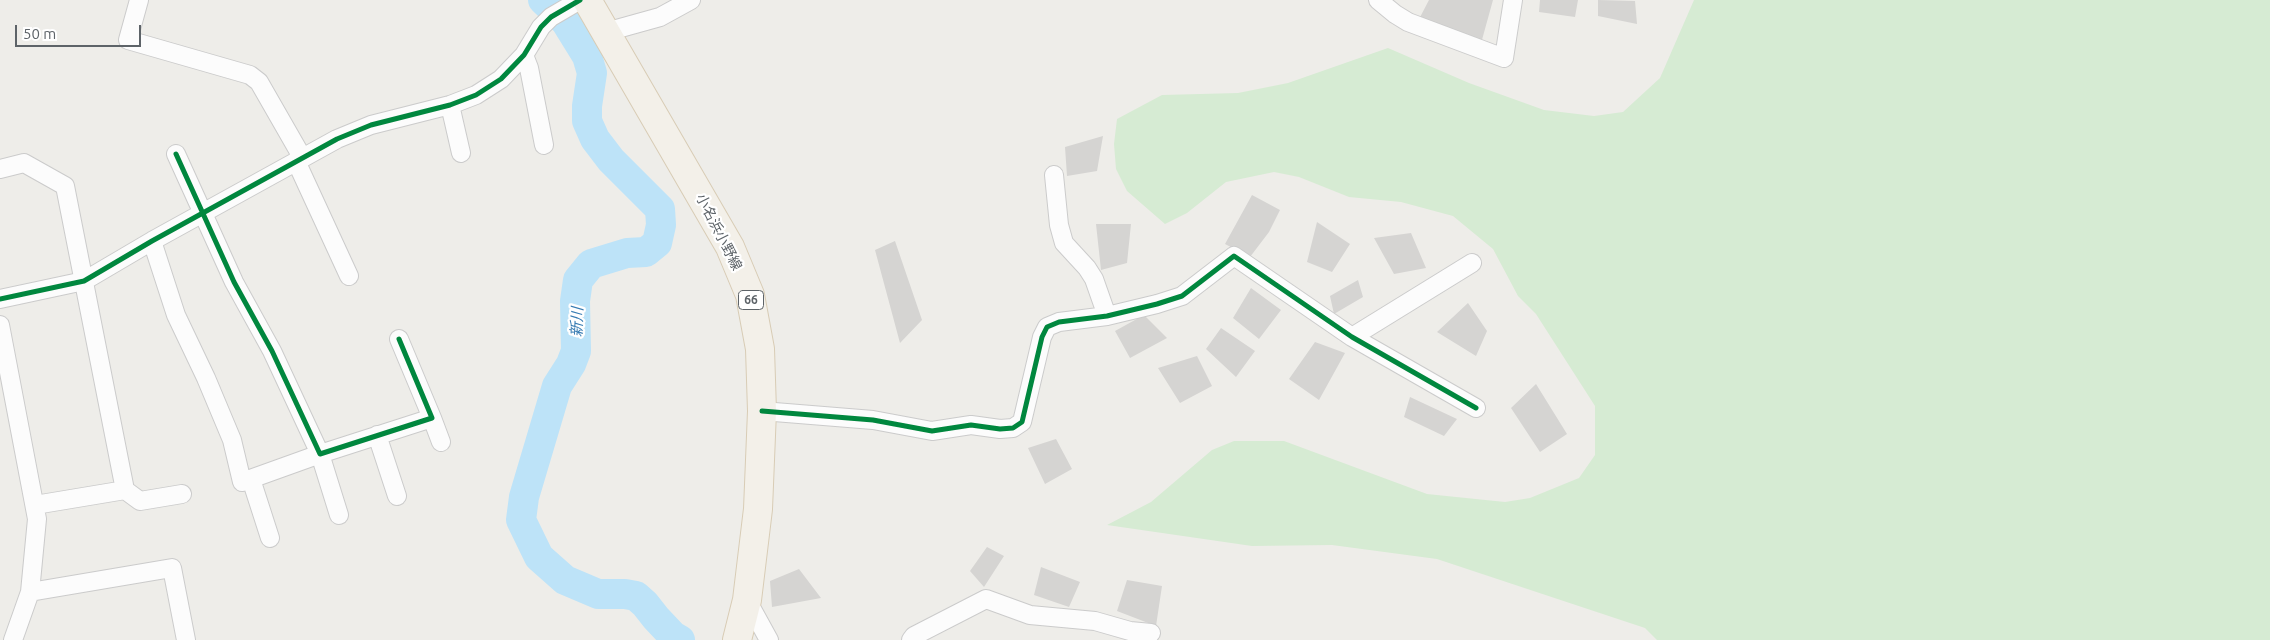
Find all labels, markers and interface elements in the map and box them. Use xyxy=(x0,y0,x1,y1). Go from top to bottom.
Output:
scale bar xyxy=(18,15,144,47)
text: 50 m xyxy=(23,25,56,42)
street label: 小名浜小野線 xyxy=(692,191,746,273)
road number: 66 xyxy=(738,290,764,310)
water label: 新川 xyxy=(567,307,587,337)

